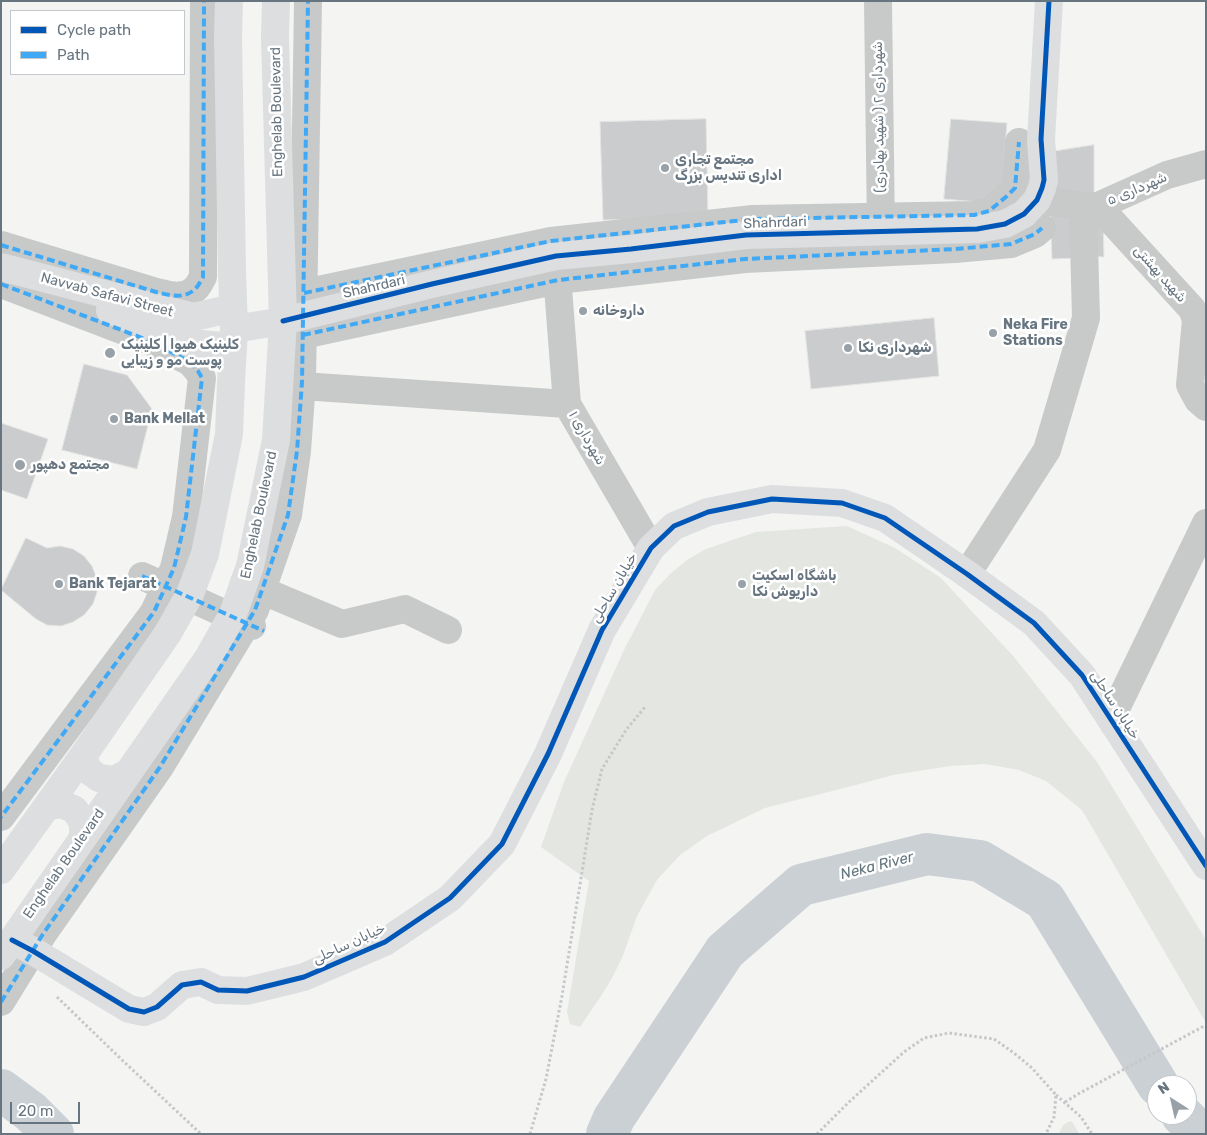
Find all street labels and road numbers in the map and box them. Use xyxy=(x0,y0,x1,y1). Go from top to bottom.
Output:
street label: شهرداری ۲ ( شهید بهادری) xyxy=(869,41,889,193)
street label: Enghelab Boulevard xyxy=(267,47,287,177)
street label: شهرداری ۵ xyxy=(1104,169,1170,209)
street label: Shahrdari xyxy=(743,213,807,233)
street label: شهید بهشتی xyxy=(1130,242,1190,306)
street label: Navvab Safavi Street xyxy=(39,269,175,321)
street label: Shahrdari xyxy=(341,272,407,302)
street label: شهرداری ۱ xyxy=(565,408,609,468)
street label: Enghelab Boulevard xyxy=(237,450,281,580)
street label: خیابان ساحلی xyxy=(587,550,641,626)
street label: خیابان ساحلی xyxy=(1087,668,1143,742)
street label: Enghelab Boulevard xyxy=(20,806,108,922)
street label: خیابان ساحلی xyxy=(310,920,388,968)

